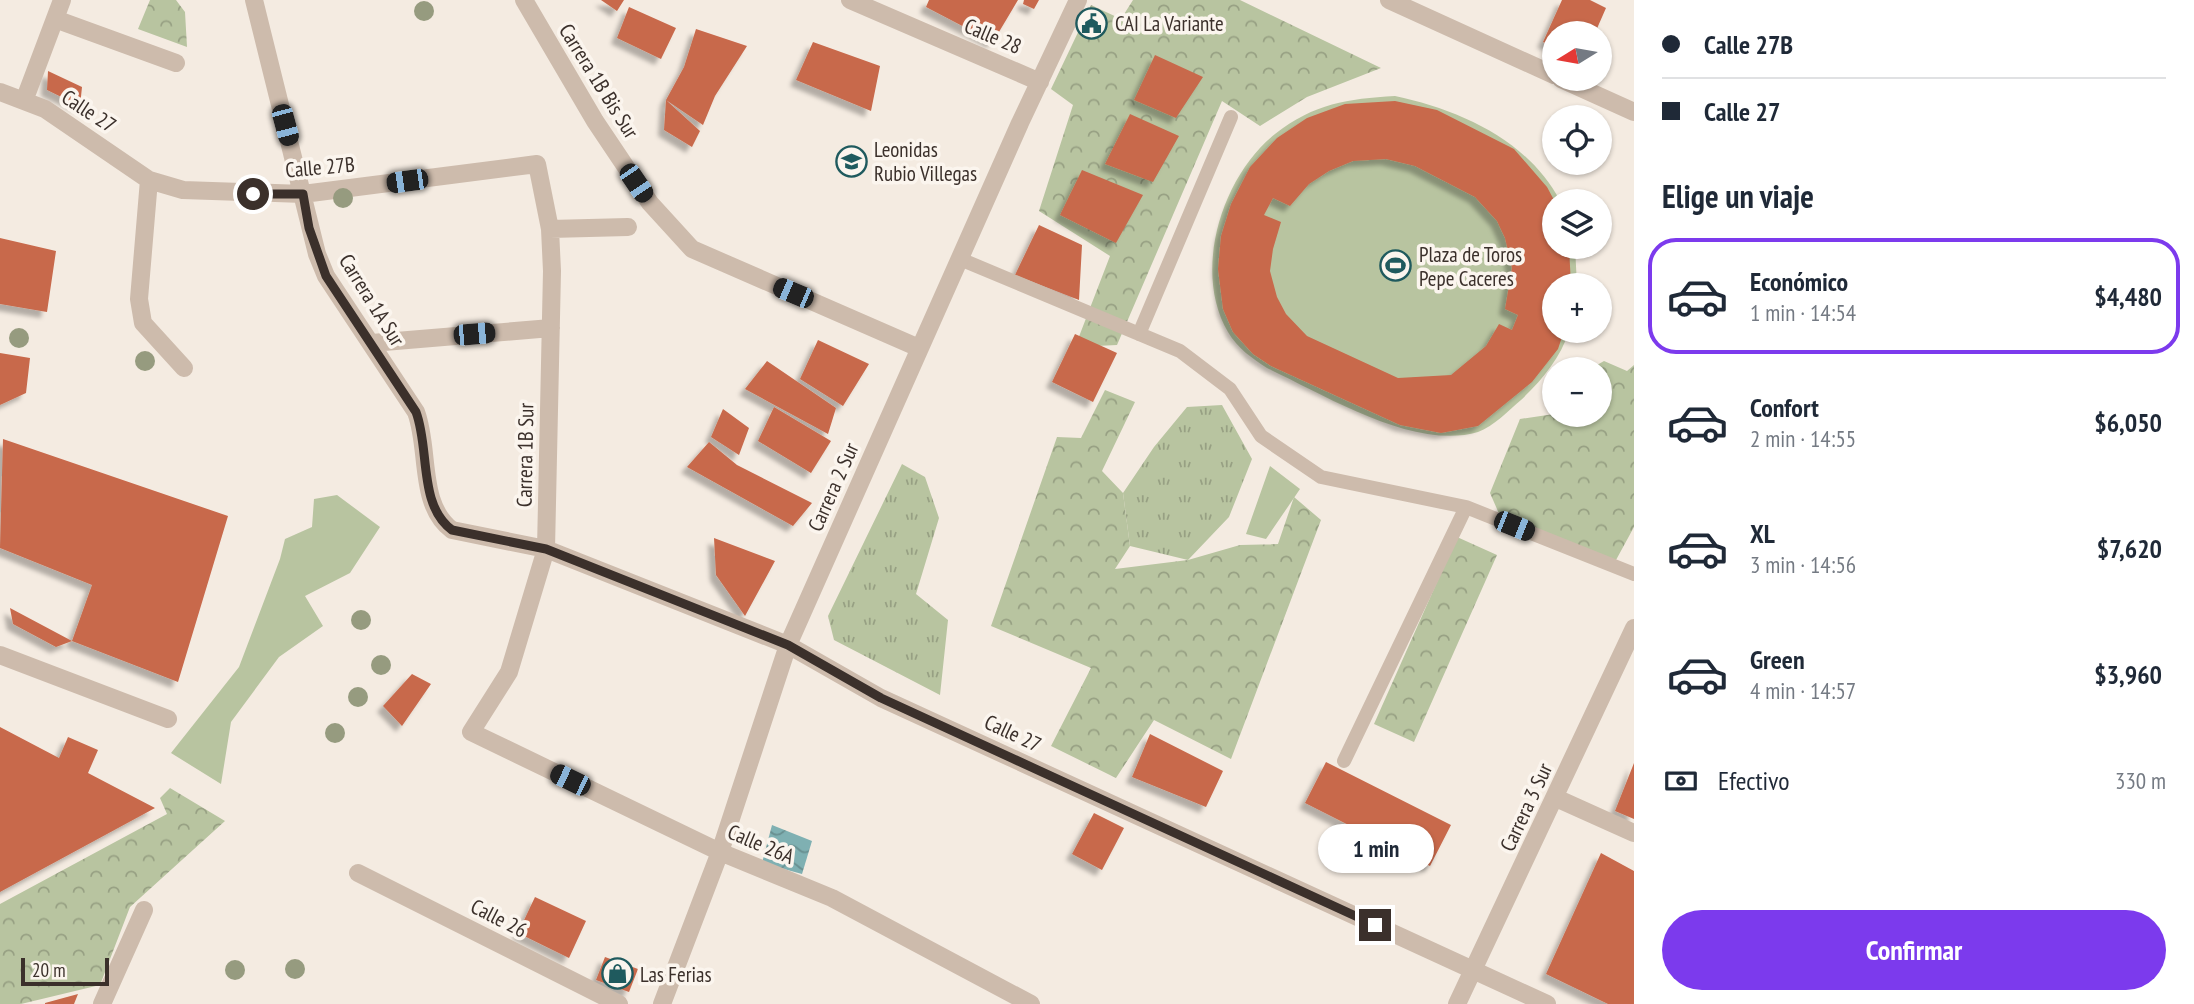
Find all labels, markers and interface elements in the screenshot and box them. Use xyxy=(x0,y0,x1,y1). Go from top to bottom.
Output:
public building icon: CAI La Variante xyxy=(1075,6,1109,40)
place label: CAI La Variante xyxy=(1115,10,1224,37)
street label: Calle 28 xyxy=(960,12,1026,60)
street label: Carrera 1B Bis Sur xyxy=(553,19,645,144)
north arrow xyxy=(1542,21,1612,91)
map controls xyxy=(1542,21,1612,427)
text: Calle 27B xyxy=(1704,28,1793,61)
street label: Calle 27 xyxy=(57,83,121,139)
text: Calle 27 xyxy=(1704,95,1780,128)
car xyxy=(270,102,301,148)
button: locate xyxy=(1542,105,1612,175)
place label: Leonidas Rubio Villegas xyxy=(874,136,977,187)
school or university icon: Leonidas Rubio Villegas xyxy=(834,144,868,178)
street label: Calle 27B xyxy=(284,151,356,183)
car xyxy=(616,160,657,206)
car xyxy=(385,168,430,194)
text: Elige un viaje xyxy=(1662,175,1814,217)
route start xyxy=(237,178,269,210)
button: layers xyxy=(1542,189,1612,259)
place label: Plaza de Toros Pepe Caceres xyxy=(1419,241,1522,292)
street label: Carrera 1A Sur xyxy=(333,249,411,351)
sports icon: Plaza de Toros Pepe Caceres xyxy=(1379,249,1413,283)
icon: car xyxy=(1666,265,1729,328)
text: Económico xyxy=(1750,265,1848,298)
button: + xyxy=(1542,273,1612,343)
car xyxy=(770,275,817,311)
text: $4,480 xyxy=(2094,280,2162,313)
text: 1 min · 14:54 xyxy=(1750,298,1856,327)
car xyxy=(453,322,496,346)
button: − xyxy=(1542,357,1612,427)
icon: car xyxy=(1666,391,1729,454)
text: Confort xyxy=(1750,391,1819,424)
street label: Carrera 1B Sur xyxy=(511,402,539,507)
text: $6,050 xyxy=(2094,406,2162,439)
text: 2 min · 14:55 xyxy=(1750,424,1856,453)
street label: Carrera 2 Sur xyxy=(801,438,865,536)
car xyxy=(1491,508,1538,544)
icon: car xyxy=(1666,517,1729,580)
text: XL xyxy=(1750,517,1775,550)
text: $7,620 xyxy=(2097,532,2162,565)
text: 3 min · 14:56 xyxy=(1750,550,1856,579)
icon: car xyxy=(1666,643,1729,706)
text: Green xyxy=(1750,643,1805,676)
text: $3,960 xyxy=(2094,658,2162,691)
text: 4 min · 14:57 xyxy=(1750,676,1856,705)
street label: Calle 27 xyxy=(980,708,1046,758)
street label: Carrera 3 Sur xyxy=(1494,758,1558,855)
car xyxy=(547,761,594,799)
icon: cash xyxy=(1662,762,1700,800)
text: Efectivo xyxy=(1718,764,1790,797)
text: 330 m xyxy=(2115,766,2166,795)
street label: Calle 26A xyxy=(724,818,798,870)
callout: 1 min xyxy=(1317,824,1433,872)
text: 1 min xyxy=(1353,834,1399,863)
street label: Calle 26 xyxy=(466,892,532,944)
route end xyxy=(1359,909,1391,941)
button: Confirmar xyxy=(1662,910,2166,990)
scale bar xyxy=(21,955,108,987)
shop icon: Las Ferias xyxy=(600,957,634,991)
text: 20 m xyxy=(32,958,66,982)
place label: Las Ferias xyxy=(640,961,712,988)

